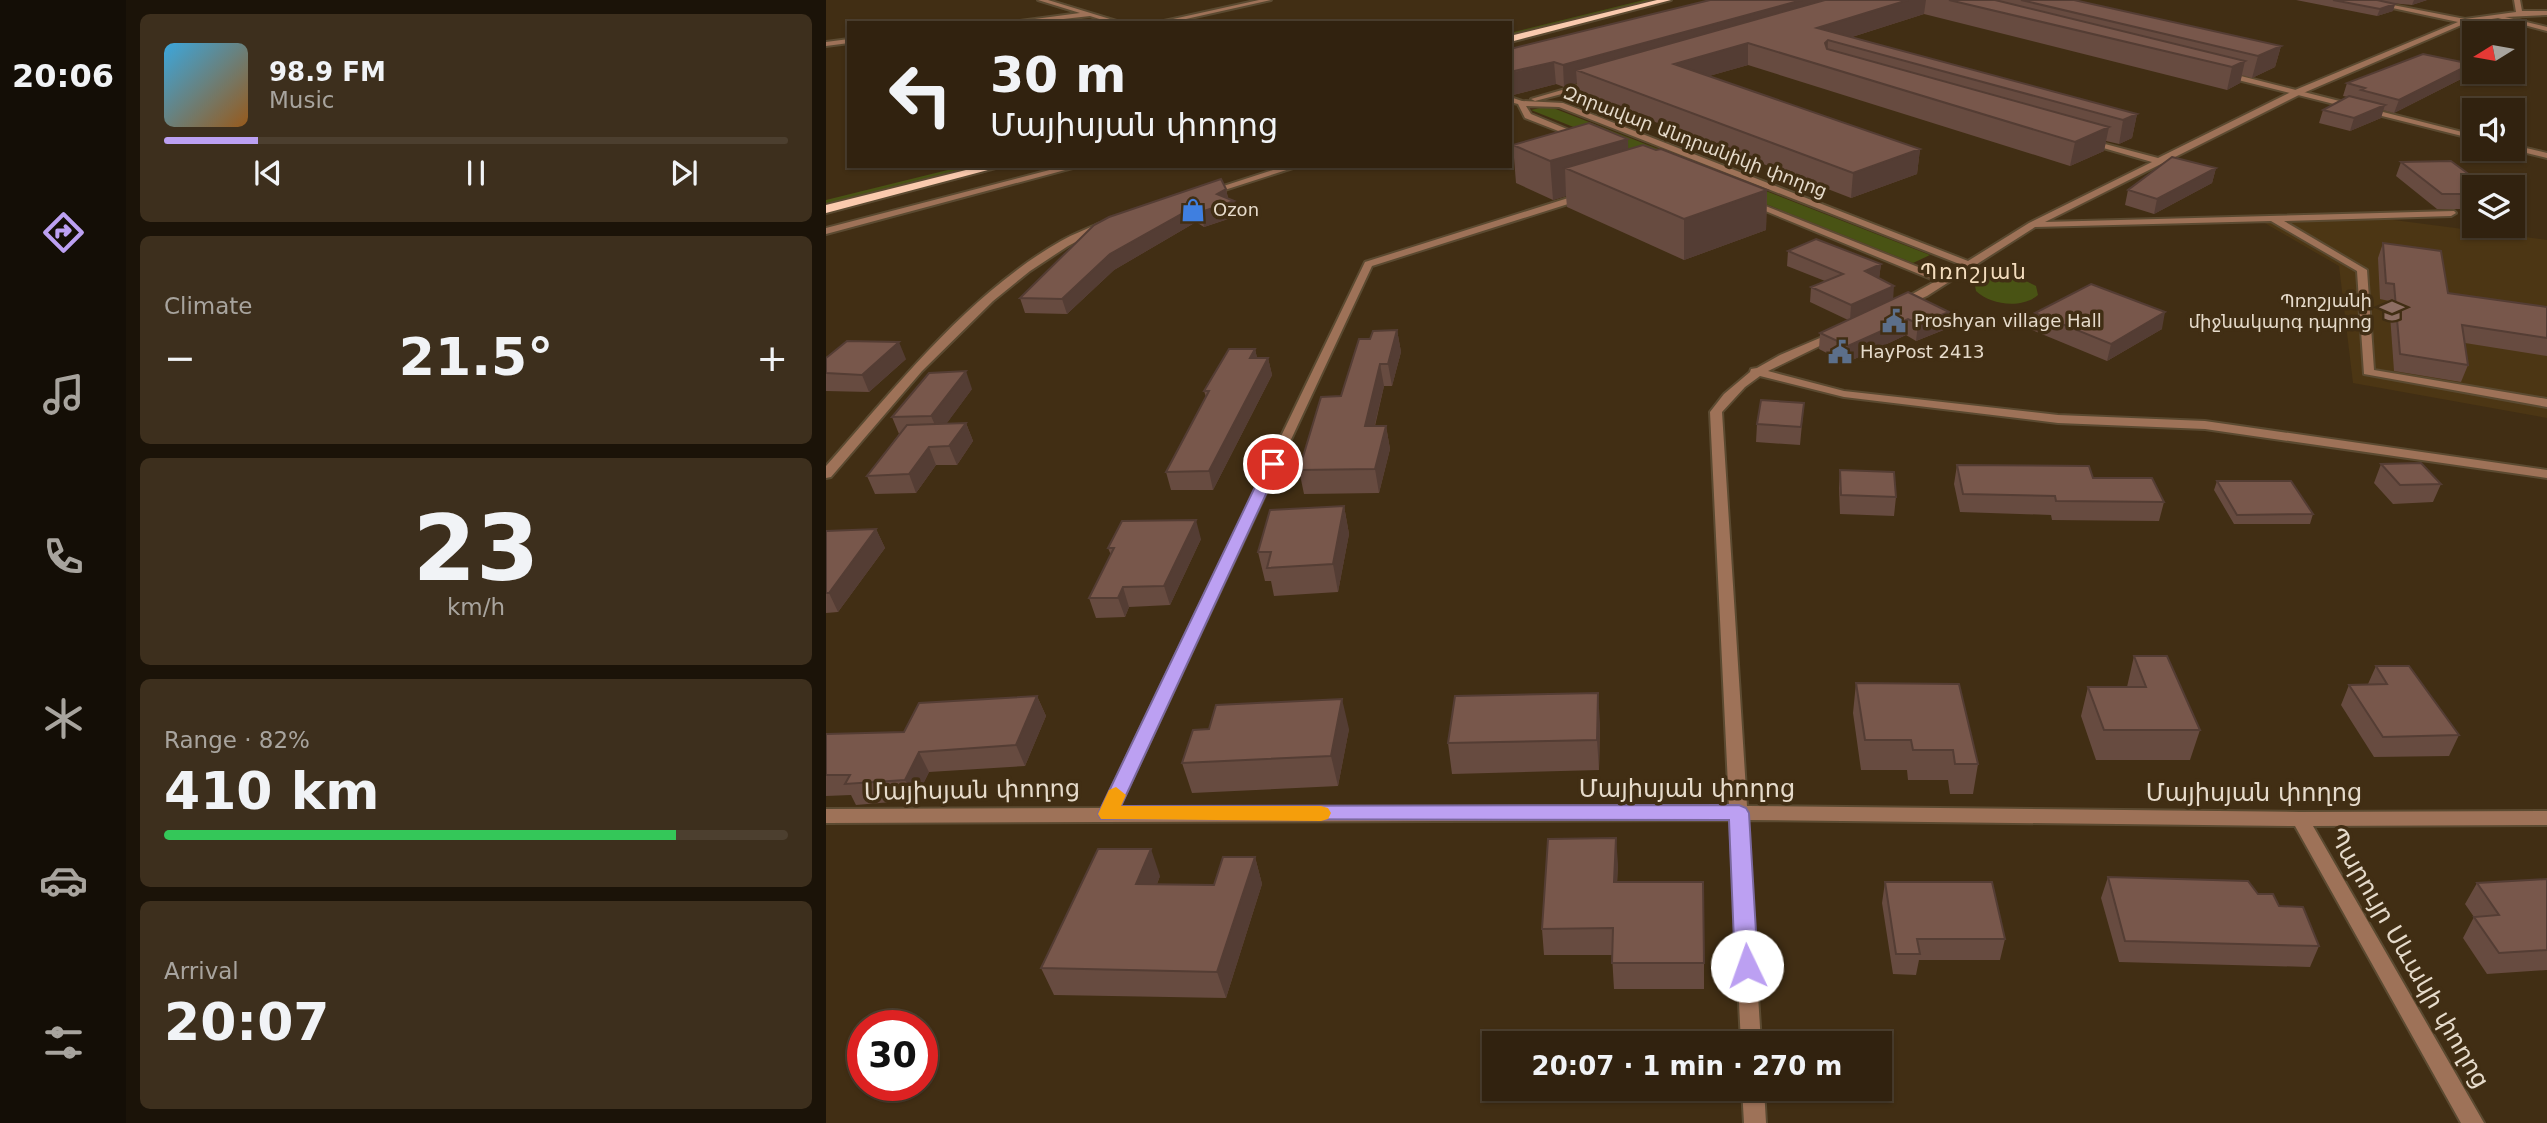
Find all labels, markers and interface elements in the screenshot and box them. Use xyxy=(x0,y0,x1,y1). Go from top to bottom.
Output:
north arrow xyxy=(2462,21,2525,84)
map controls xyxy=(2462,21,2525,238)
text: 30 m xyxy=(990,47,1126,104)
icon: left xyxy=(875,49,966,140)
text: 20:06 xyxy=(12,57,114,95)
text: 98.9 FM xyxy=(269,57,386,87)
street label: Զորավար Անդրանիկի փողոց xyxy=(1560,81,1830,202)
text: Music xyxy=(269,87,334,113)
button: sound xyxy=(2462,98,2525,161)
text: Մայիսյան փողոց xyxy=(990,106,1278,144)
icon: previous xyxy=(249,154,287,192)
icon: pause xyxy=(457,154,495,192)
icon: next xyxy=(665,154,703,192)
button: layers xyxy=(2462,175,2525,238)
shop icon: Ozon xyxy=(1179,196,1207,224)
place label: Ozon xyxy=(1213,199,1259,220)
icon: directions xyxy=(39,208,88,257)
district label: Պռոշյան xyxy=(1920,260,2028,284)
place label: Պռոշյանի միջնակարգ դպրոց xyxy=(2189,290,2372,332)
text: Climate xyxy=(164,293,253,319)
school or university icon: Պռոշյանի միջնակարգ դպրոց xyxy=(2378,297,2406,325)
public building icon: Proshyan village Hall xyxy=(1880,307,1908,335)
place label: Proshyan village Hall xyxy=(1914,310,2102,331)
text: 21.5° xyxy=(399,327,553,387)
text: − xyxy=(164,336,196,380)
text: + xyxy=(756,336,788,380)
public building icon: HayPost 2413 xyxy=(1826,338,1854,366)
place label: HayPost 2413 xyxy=(1860,341,1984,362)
icon: music xyxy=(39,370,88,419)
pin xyxy=(1243,434,1303,494)
icon: arrive xyxy=(1254,445,1292,483)
text: 23 xyxy=(413,496,539,601)
icon: phone xyxy=(39,532,88,581)
text: km/h xyxy=(447,594,505,620)
icon: climate xyxy=(39,694,88,743)
text: Range · 82% xyxy=(164,727,310,753)
text: 410 km xyxy=(164,761,379,821)
street label: Մայիսյան փողոց xyxy=(864,774,1080,806)
street label: Մայիսյան փողոց xyxy=(1579,775,1795,803)
street label: Մայիսյան փողոց xyxy=(2146,779,2362,807)
street label: Պարույր Սևակի փողոց xyxy=(2323,823,2495,1093)
icon: car xyxy=(39,856,88,905)
position arrow xyxy=(1710,929,1784,1003)
text: Arrival xyxy=(164,958,239,984)
text: 20:07 xyxy=(164,992,330,1052)
speed limit sign: 30 xyxy=(847,1010,938,1101)
icon: filters xyxy=(39,1018,88,1067)
text: 20:07 · 1 min · 270 m xyxy=(1532,1051,1842,1081)

